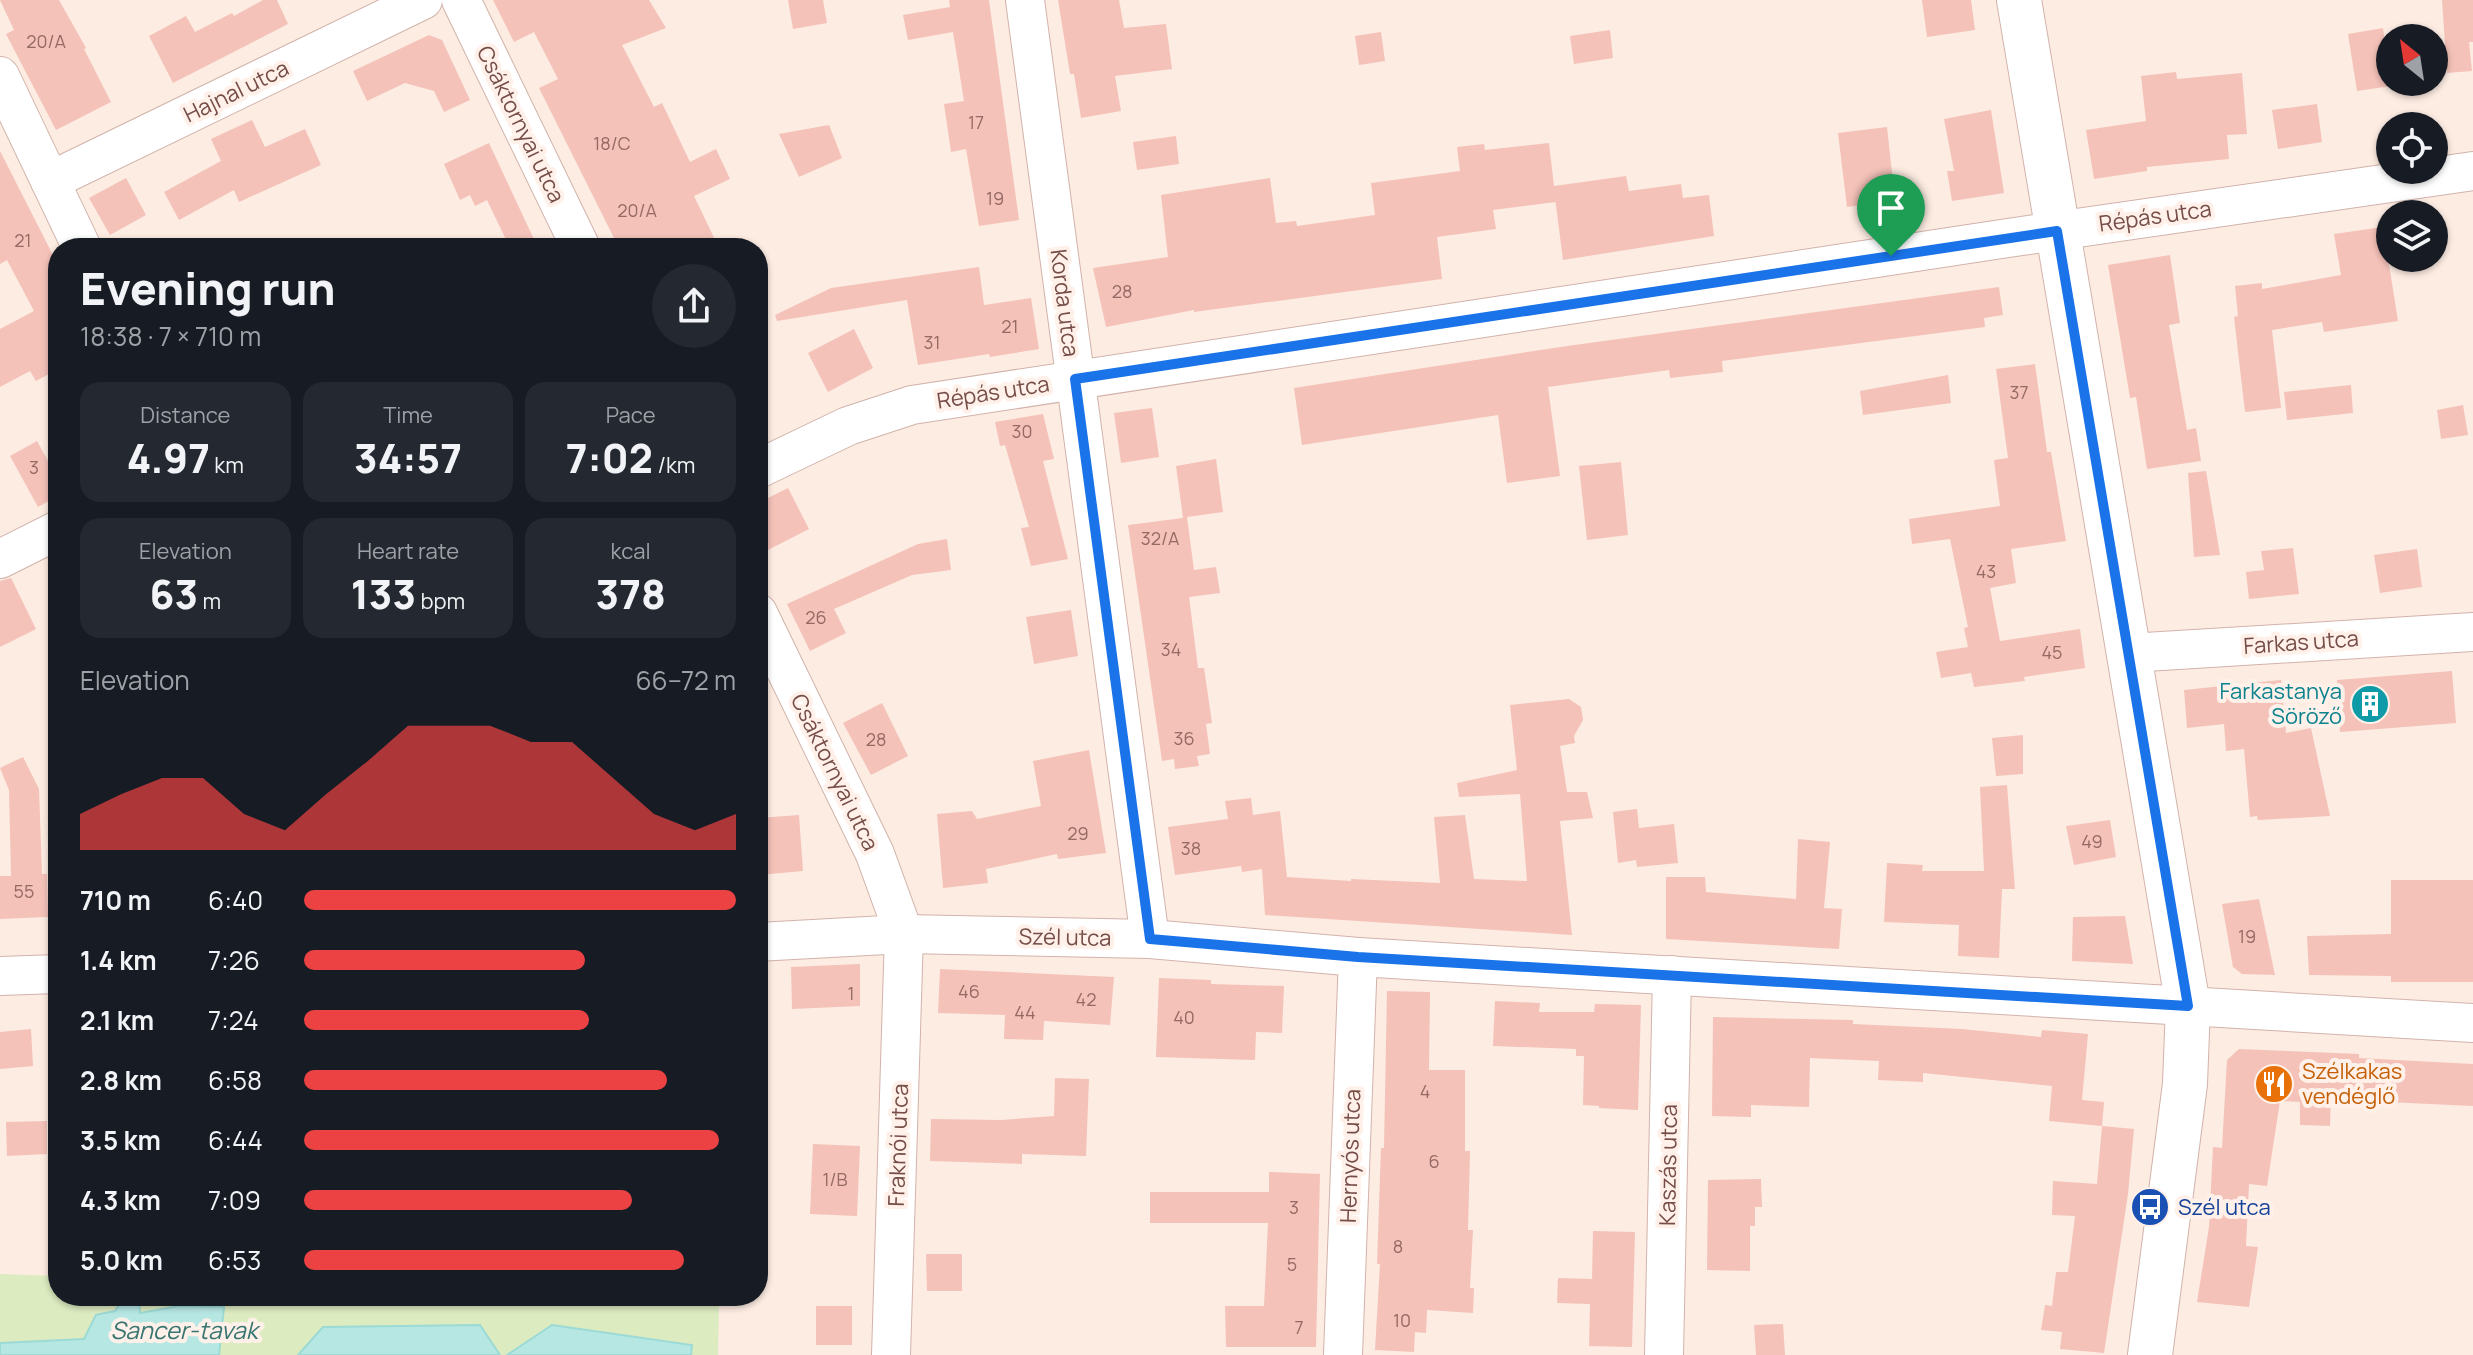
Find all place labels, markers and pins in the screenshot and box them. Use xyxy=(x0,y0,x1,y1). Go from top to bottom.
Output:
pin xyxy=(1857,174,1925,256)
place label: Farkastanya Söröző xyxy=(2219,676,2342,731)
building icon: Farkastanya Söröző xyxy=(2349,683,2391,725)
place label: Szélkakas vendéglő xyxy=(2302,1056,2402,1111)
restaurant icon: Szélkakas vendéglő xyxy=(2253,1063,2295,1105)
bus stop icon: Szél utca xyxy=(2129,1186,2171,1228)
place label: Szél utca xyxy=(2178,1192,2271,1222)

